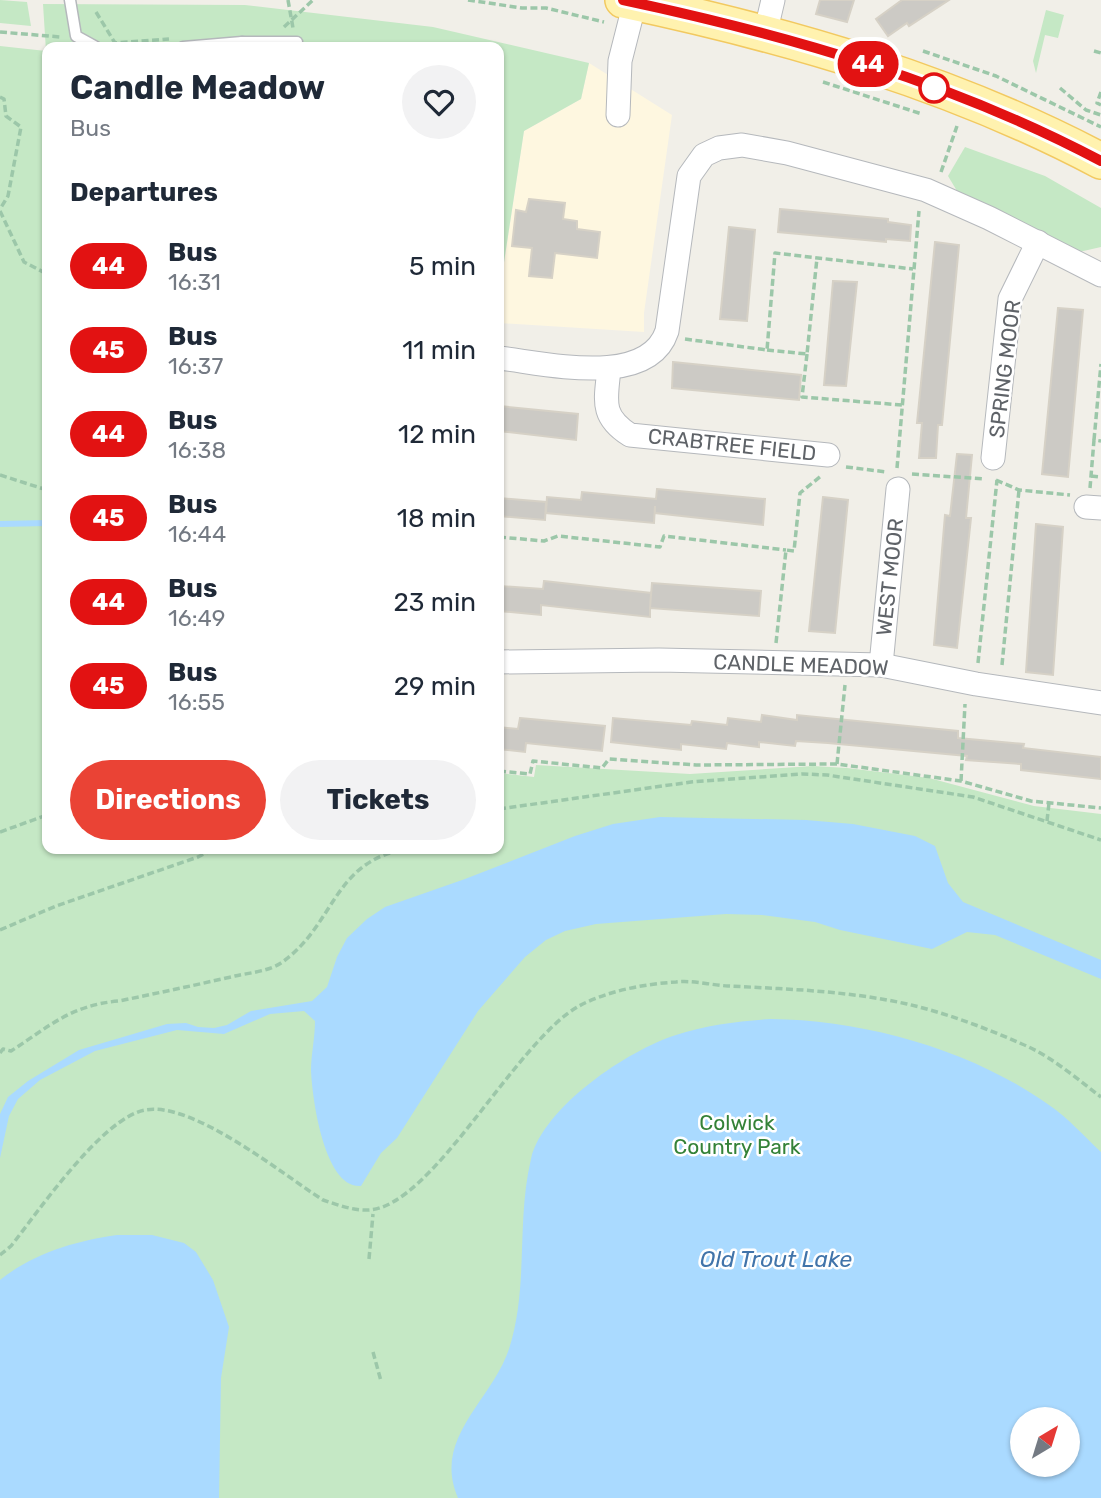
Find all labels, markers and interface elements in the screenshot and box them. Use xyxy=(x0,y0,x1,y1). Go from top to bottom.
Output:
line badge: 44 xyxy=(836,41,900,87)
text: 44 xyxy=(852,50,884,78)
button: heart xyxy=(402,65,476,139)
text: Candle Meadow xyxy=(70,68,325,107)
unlabelled marker xyxy=(919,73,949,103)
text: Bus xyxy=(70,114,111,142)
text: Departures xyxy=(70,177,218,208)
text: Bus xyxy=(168,237,217,268)
text: 5 min xyxy=(409,251,476,282)
text: 44 xyxy=(92,252,125,280)
text: 16:31 xyxy=(168,268,221,296)
street label: SPRING MOOR xyxy=(984,298,1025,439)
text: Bus xyxy=(168,321,217,352)
text: 11 min xyxy=(402,335,476,366)
text: 45 xyxy=(93,336,124,364)
text: 16:37 xyxy=(168,352,223,380)
text: Bus xyxy=(168,405,217,436)
text: 12 min xyxy=(398,419,476,450)
text: 44 xyxy=(92,420,125,448)
street label: CRABTREE FIELD xyxy=(647,423,817,466)
text: 16:38 xyxy=(168,436,226,464)
text: Bus xyxy=(168,489,217,520)
text: 18 min xyxy=(397,503,476,534)
text: 45 xyxy=(93,504,124,532)
street label: WEST MOOR xyxy=(871,517,908,637)
text: 16:44 xyxy=(168,520,226,548)
text: Bus xyxy=(168,573,217,604)
text: 23 min xyxy=(394,587,476,618)
text: 44 xyxy=(92,588,125,616)
text: 16:49 xyxy=(168,604,225,632)
street label: CANDLE MEADOW xyxy=(713,649,889,680)
text: Bus xyxy=(168,657,217,688)
text: 29 min xyxy=(394,671,476,702)
text: 45 xyxy=(93,672,124,700)
text: 16:55 xyxy=(168,688,225,716)
button: Directions xyxy=(70,760,266,840)
button: Tickets xyxy=(280,760,476,840)
park label: Colwick Country Park xyxy=(673,1110,801,1159)
water label: Old Trout Lake xyxy=(700,1245,852,1273)
north arrow xyxy=(1010,1407,1080,1477)
map controls xyxy=(1010,1407,1080,1477)

